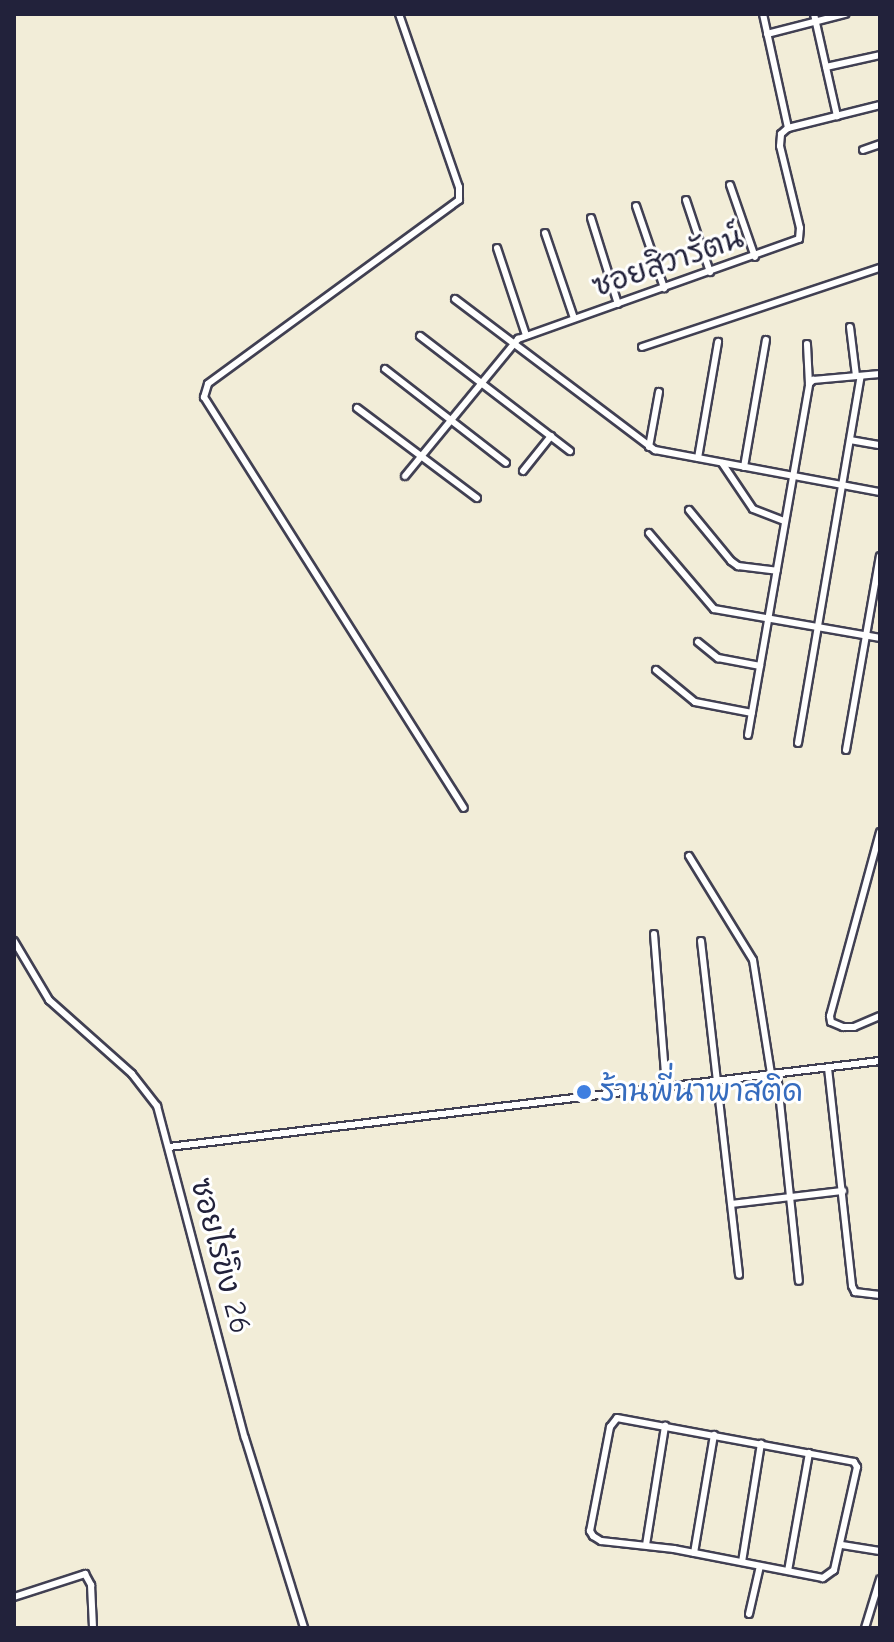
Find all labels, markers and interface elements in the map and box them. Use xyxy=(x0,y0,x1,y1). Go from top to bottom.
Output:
street label: ซอยสิวารัตน์ xyxy=(588,220,748,306)
place label: ร้านพี่นาพาสติด xyxy=(600,1074,803,1110)
marker: ร้านพี่นาพาสติด xyxy=(575,1083,593,1101)
street label: ซอยไร่ขิง 26 xyxy=(182,1174,258,1338)

